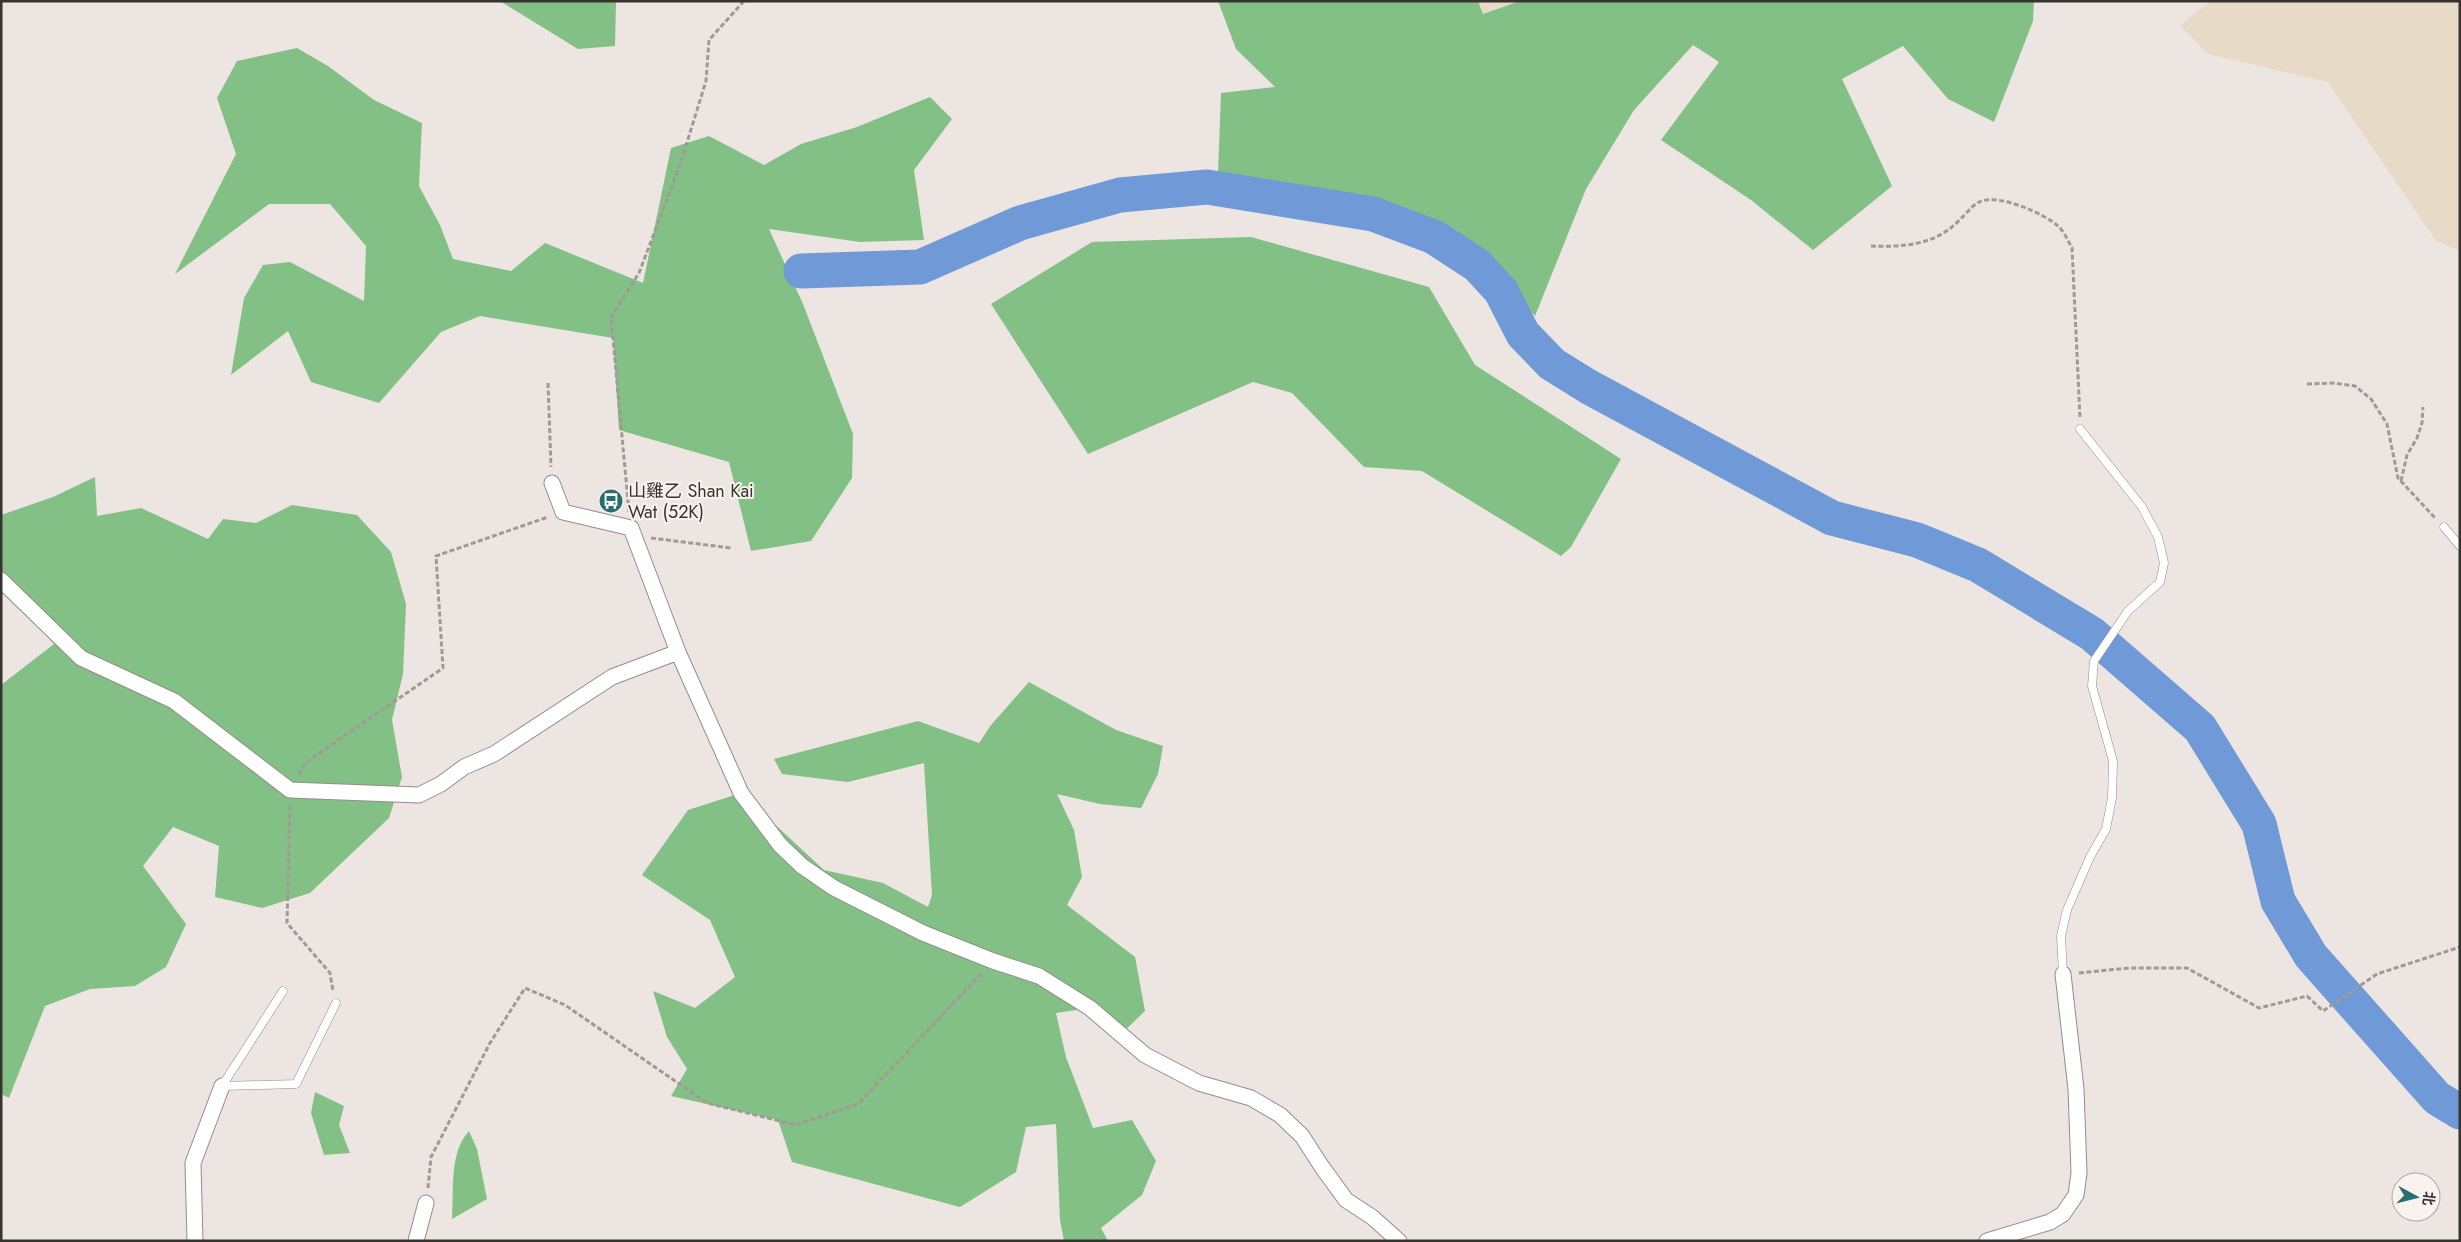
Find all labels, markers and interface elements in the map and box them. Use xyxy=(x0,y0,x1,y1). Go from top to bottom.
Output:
place label: 山雞乙 Shan Kai Wat (52K) xyxy=(628,478,754,525)
bus stop icon: 山雞乙 Shan Kai Wat (52K) xyxy=(598,488,624,514)
north arrow xyxy=(2391,1172,2441,1222)
text: 北 xyxy=(2418,1190,2440,1207)

